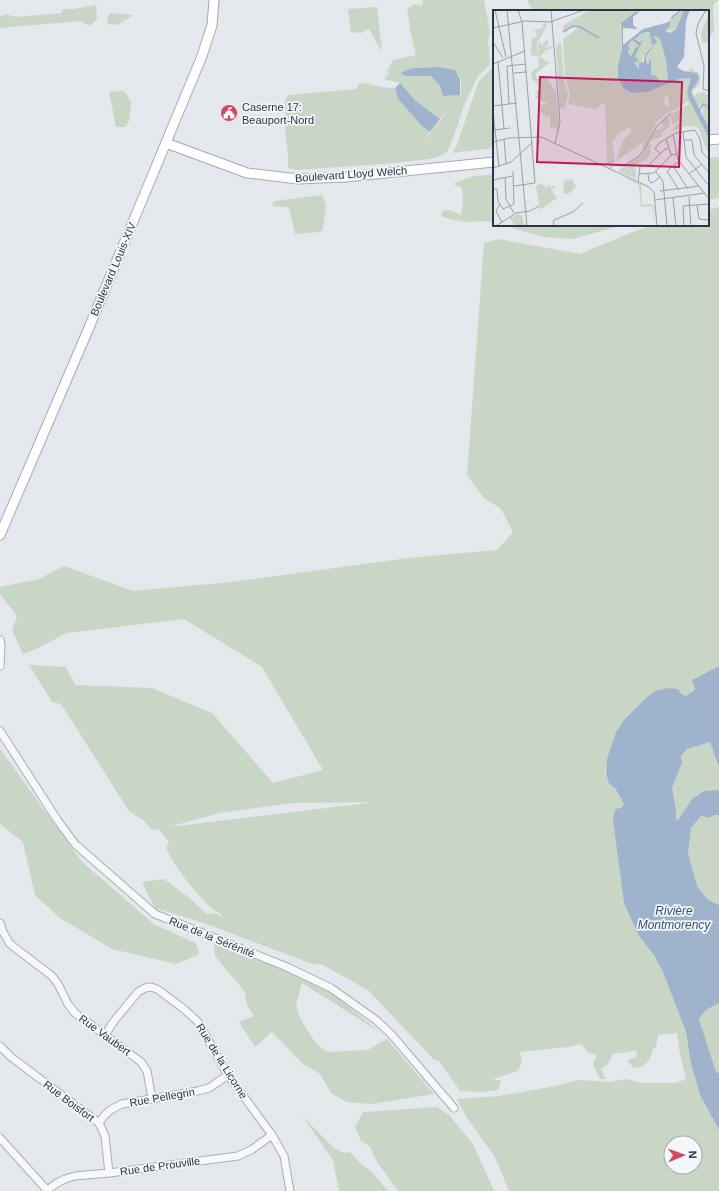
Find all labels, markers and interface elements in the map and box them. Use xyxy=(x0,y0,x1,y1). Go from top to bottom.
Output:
inset map xyxy=(493,10,709,226)
place label: Caserne 17: Beauport-Nord xyxy=(242,101,314,126)
public building icon: Caserne 17: Beauport-Nord xyxy=(219,103,239,123)
street label: Boulevard Lloyd Welch xyxy=(295,164,407,184)
street label: Boulevard Louis-XIV xyxy=(88,220,138,317)
water label: Rivière Montmorency xyxy=(638,904,711,932)
street label: Rue de la Sérénité xyxy=(168,914,256,960)
street label: Rue Vaubert xyxy=(77,1012,133,1058)
street label: Rue de la Licorne xyxy=(194,1021,250,1101)
street label: Rue Boisfort xyxy=(41,1078,97,1124)
street label: Rue Pellegrin xyxy=(128,1085,196,1109)
north arrow xyxy=(663,1135,703,1175)
text: N xyxy=(687,1150,699,1159)
street label: Rue de Prouville xyxy=(119,1154,201,1178)

